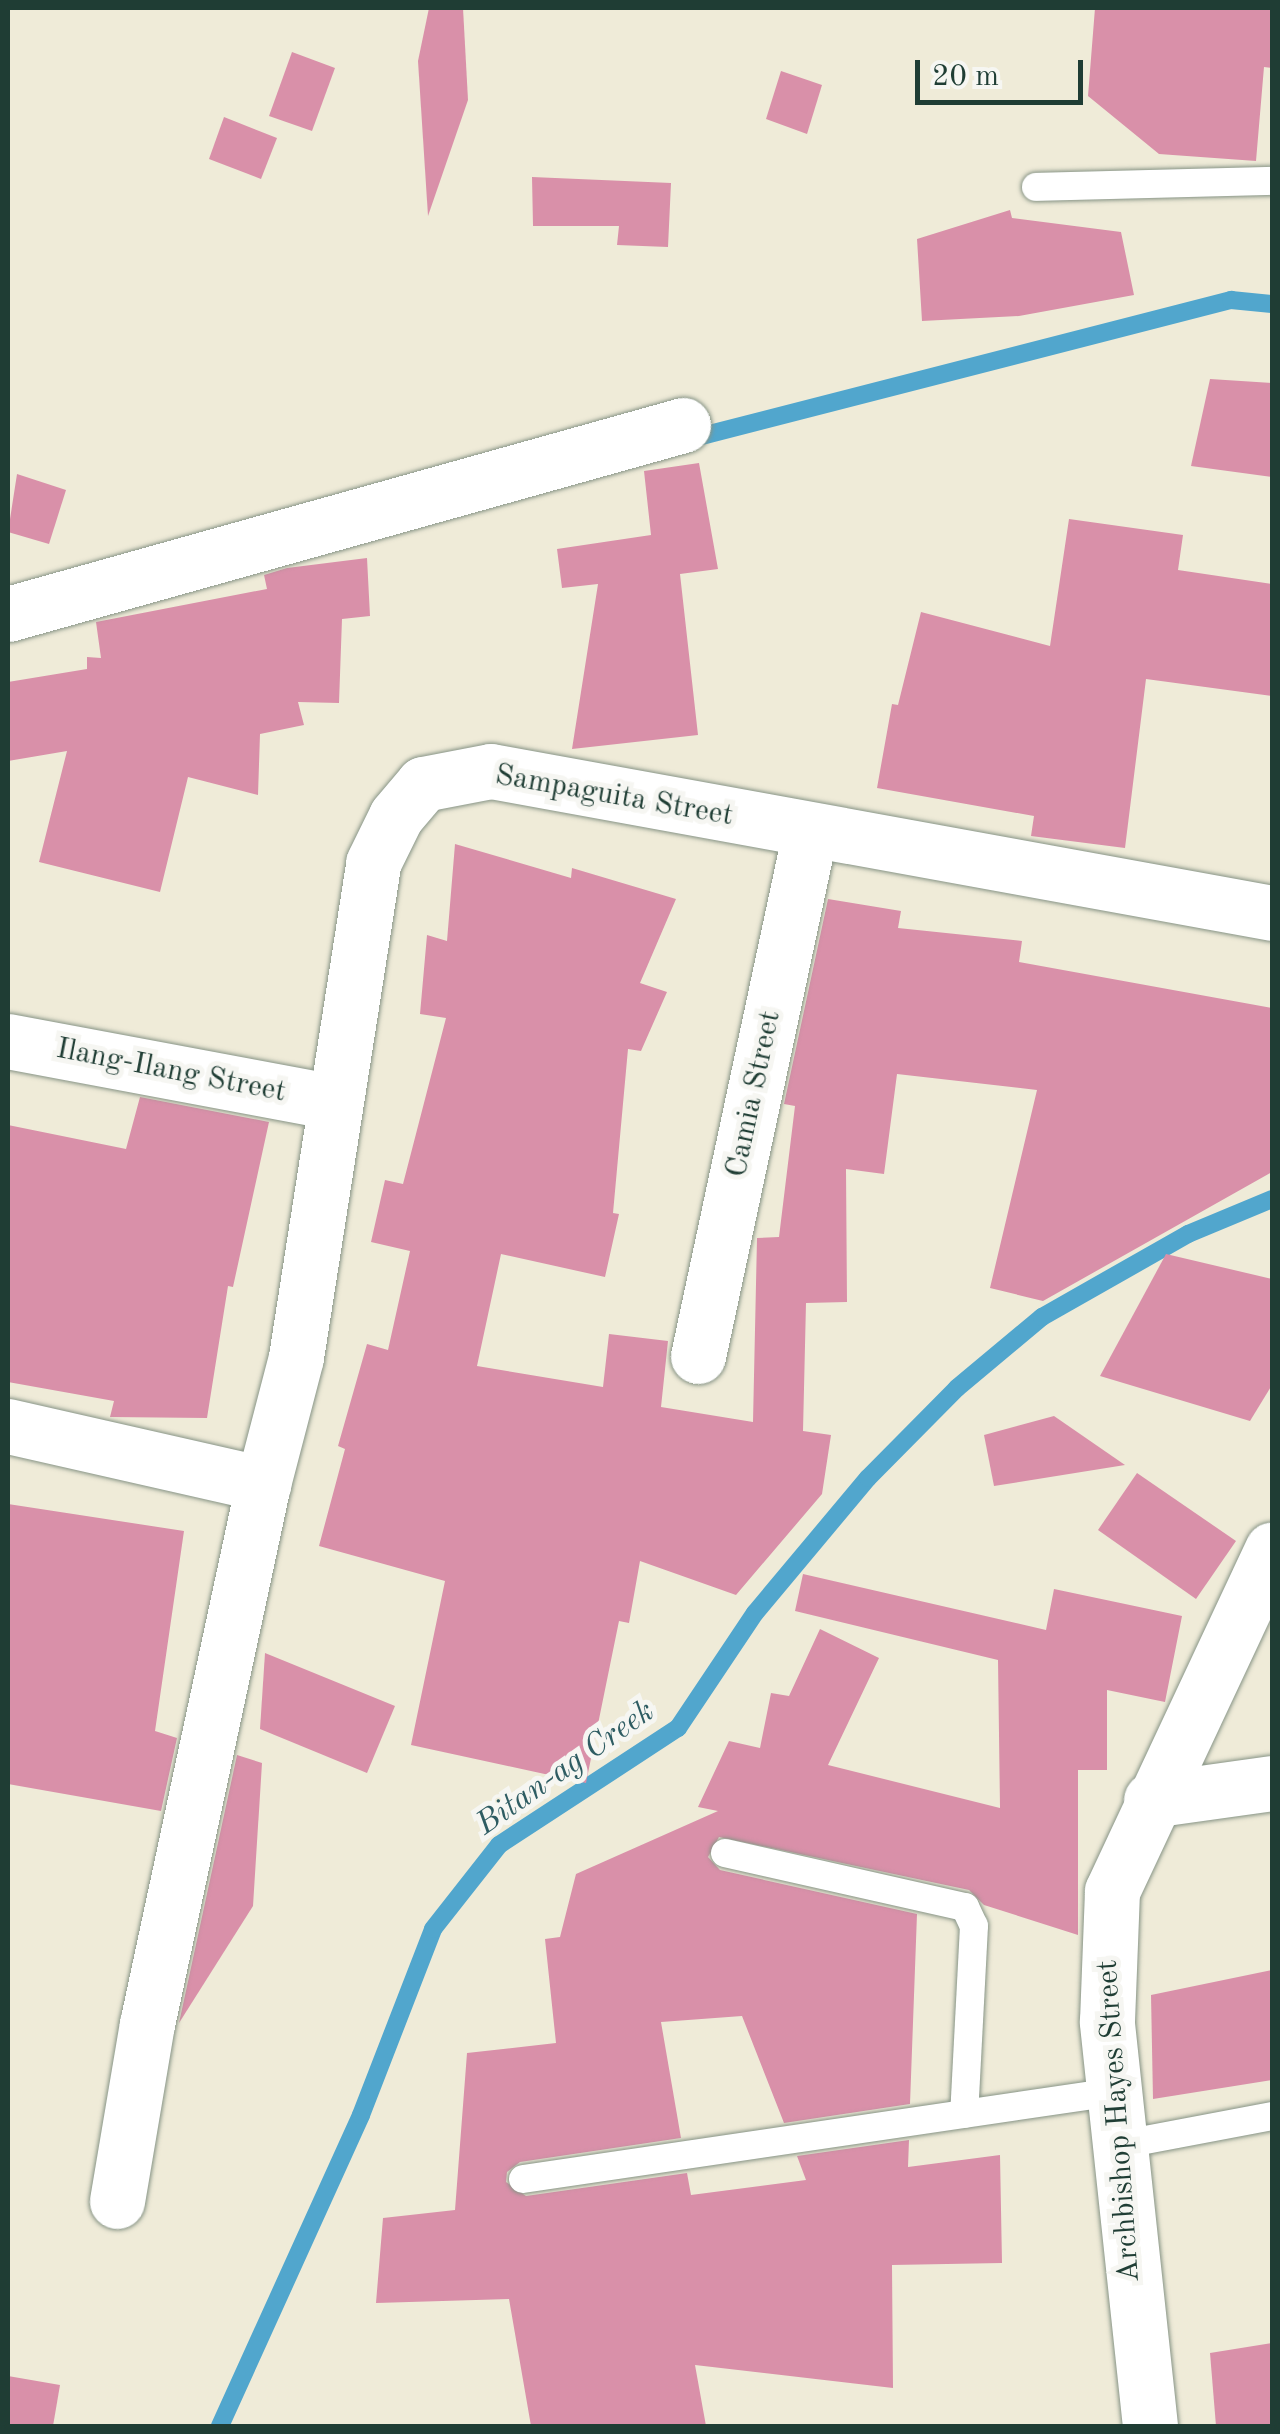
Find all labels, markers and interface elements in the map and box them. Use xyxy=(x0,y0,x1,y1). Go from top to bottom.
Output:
scale bar xyxy=(920,40,1088,102)
text: 20 m xyxy=(932,62,999,92)
street label: Sampaguita Street xyxy=(492,757,736,835)
street label: Camia Street xyxy=(719,1007,789,1181)
street label: Ilang-Ilang Street xyxy=(53,1031,289,1111)
water label: Bitan-ag Creek xyxy=(469,1693,663,1845)
street label: Archbishop Hayes Street xyxy=(1090,1958,1148,2284)

